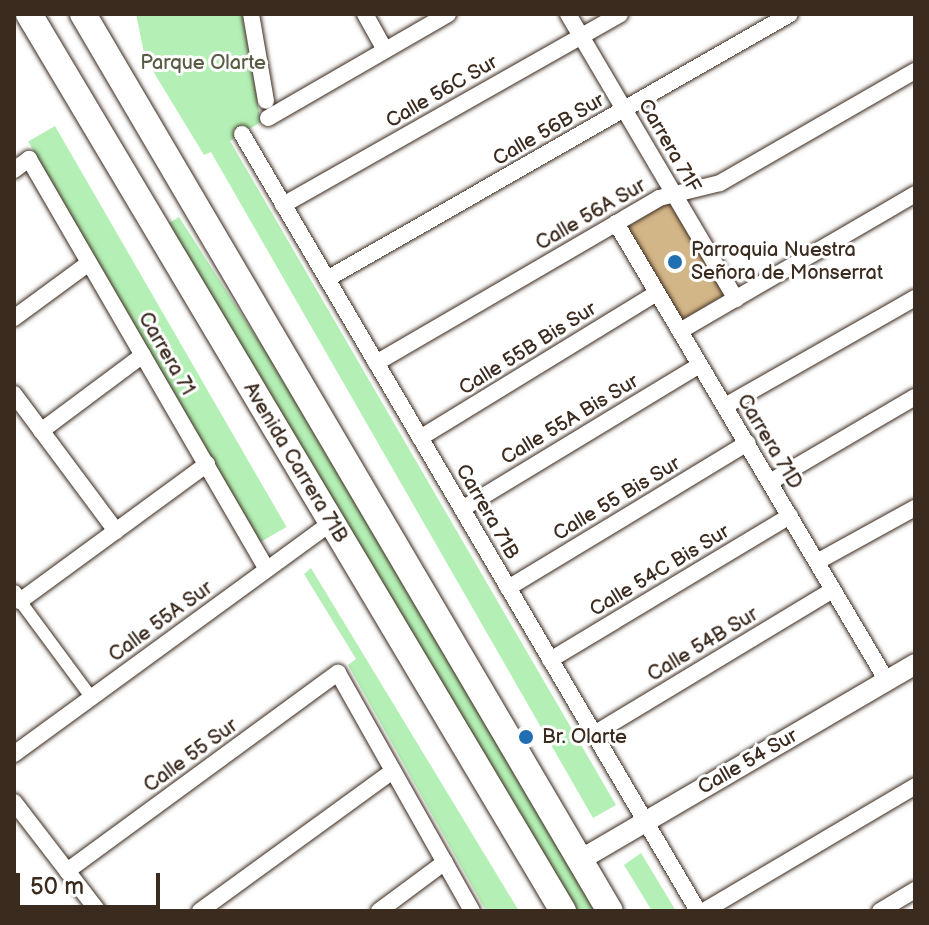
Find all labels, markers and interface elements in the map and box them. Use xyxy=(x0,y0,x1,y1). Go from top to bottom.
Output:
street label: Calle 56C Sur xyxy=(382,50,502,134)
park label: Parque Olarte xyxy=(140,51,266,75)
street label: Calle 56B Sur xyxy=(489,88,609,172)
street label: Carrera 71F xyxy=(632,95,706,197)
street label: Calle 56A Sur xyxy=(532,174,650,256)
place label: Parroquia Nuestra Señora de Monserrat xyxy=(691,238,883,285)
marker: Parroquia Nuestra Señora de Monserrat xyxy=(666,253,684,271)
street label: Calle 55B Bis Sur xyxy=(455,297,601,401)
street label: Carrera 71 xyxy=(132,308,200,400)
street label: Calle 55A Bis Sur xyxy=(497,369,643,471)
street label: Avenida Carrera 71B xyxy=(238,378,352,548)
street label: Carrera 71D xyxy=(731,390,807,494)
street label: Calle 55 Bis Sur xyxy=(549,452,685,546)
street label: Carrera 71B xyxy=(450,460,524,564)
street label: Calle 54C Bis Sur xyxy=(586,520,734,622)
street label: Calle 55A Sur xyxy=(104,576,218,668)
street label: Calle 54B Sur xyxy=(643,603,763,687)
street label: Calle 55 Sur xyxy=(139,714,243,798)
street label: Calle 54 Sur xyxy=(694,724,802,800)
place label: Br. Olarte xyxy=(542,725,627,749)
marker: Br. Olarte xyxy=(517,728,535,746)
scale bar xyxy=(20,857,164,907)
text: 50 m xyxy=(30,872,84,901)

